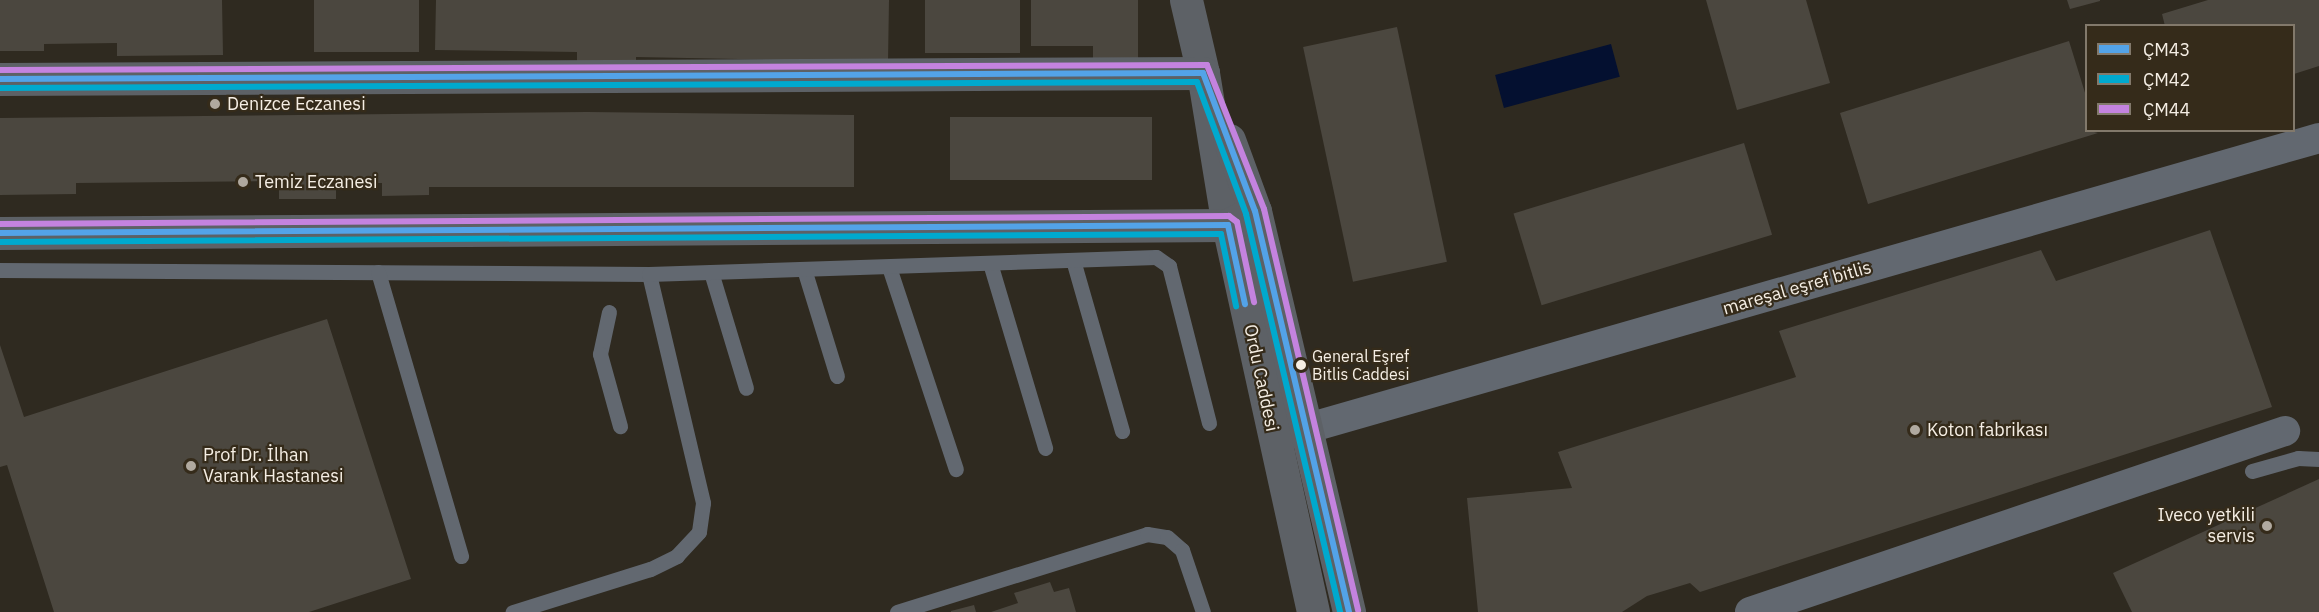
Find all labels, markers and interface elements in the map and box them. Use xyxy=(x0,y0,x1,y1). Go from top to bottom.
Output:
legend xyxy=(2085,24,2295,132)
text: ÇM43 xyxy=(2143,38,2190,61)
text: ÇM42 xyxy=(2143,68,2190,91)
place label: Denizce Eczanesi xyxy=(227,93,366,115)
marker: Denizce Eczanesi xyxy=(208,97,222,111)
text: ÇM44 xyxy=(2143,98,2190,121)
place label: Temiz Eczanesi xyxy=(255,171,378,193)
marker: Temiz Eczanesi xyxy=(236,175,250,189)
street label: mareşal eşref bitlis xyxy=(1720,256,1874,320)
street label: Ordu Caddesi xyxy=(1239,322,1283,434)
place label: General Eşref Bitlis Caddesi xyxy=(1312,346,1410,384)
marker: General Eşref Bitlis Caddesi xyxy=(1295,359,1307,371)
place label: Koton fabrikası xyxy=(1927,419,2048,441)
marker: Koton fabrikası xyxy=(1908,423,1922,437)
place label: Prof Dr. İlhan Varank Hastanesi xyxy=(203,445,343,488)
marker: Prof Dr. İlhan Varank Hastanesi xyxy=(184,459,198,473)
place label: Iveco yetkili servis xyxy=(2157,505,2255,548)
marker: Iveco yetkili servis xyxy=(2260,519,2274,533)

